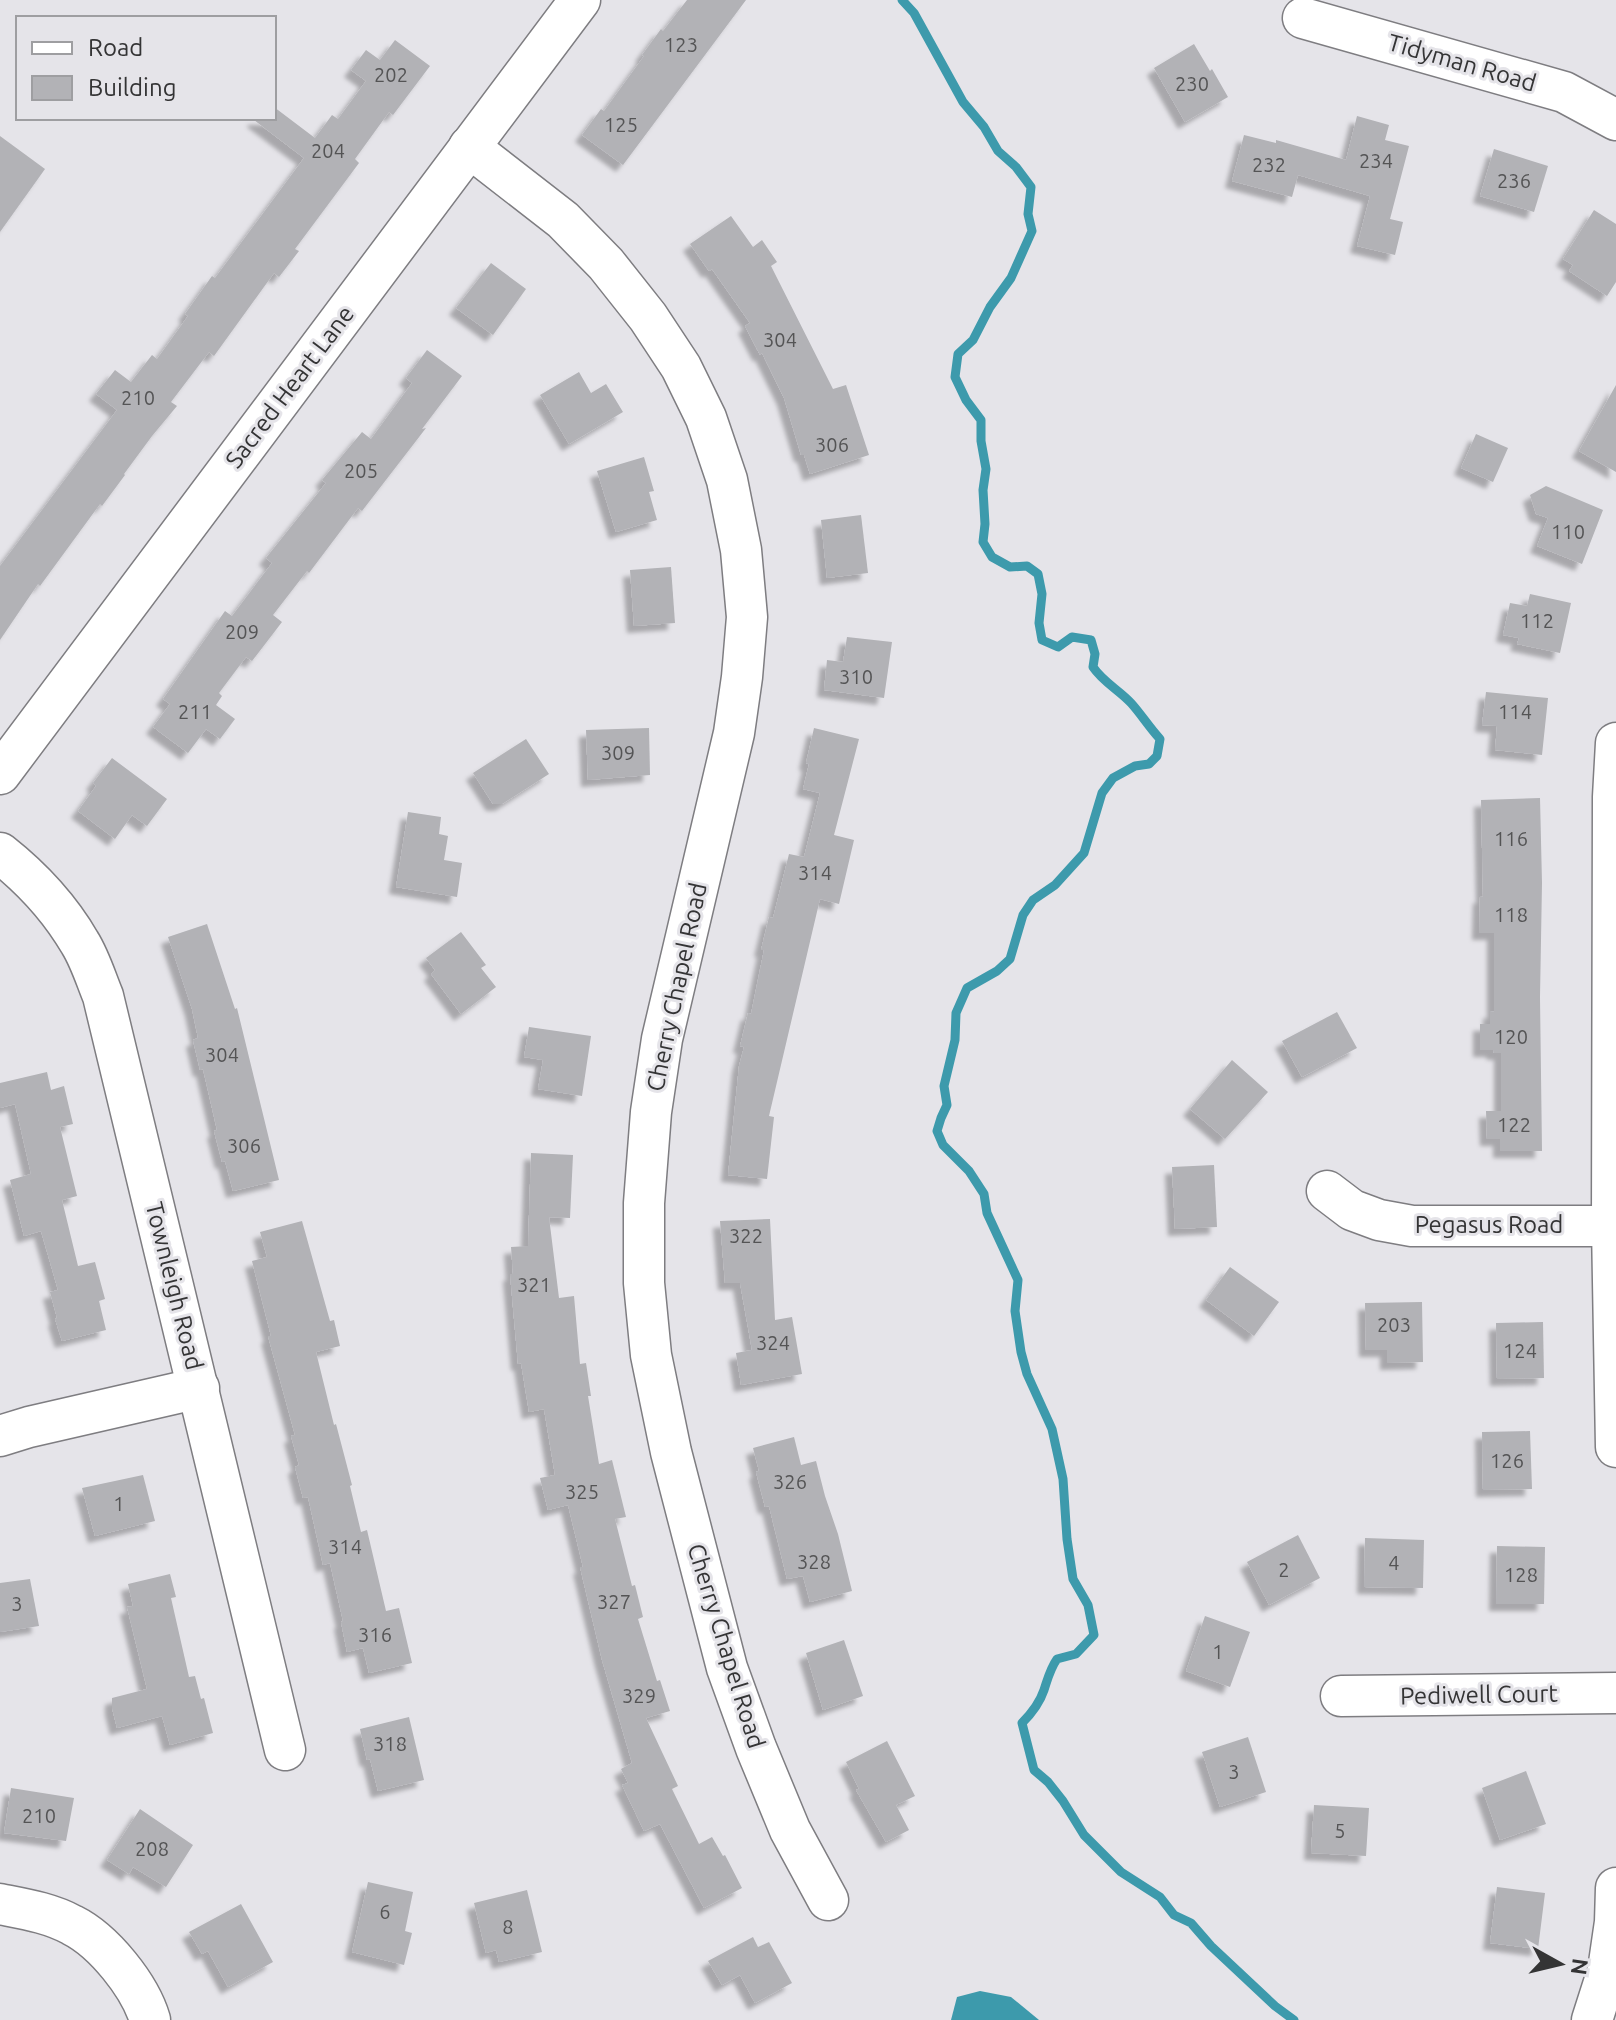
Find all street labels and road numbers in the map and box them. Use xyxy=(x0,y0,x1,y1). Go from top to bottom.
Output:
street label: Tidyman Road xyxy=(1385,28,1539,97)
street label: Sacred Heart Lane xyxy=(220,300,359,473)
street label: Cherry Chapel Road xyxy=(641,880,712,1094)
street label: Townleigh Road xyxy=(141,1199,208,1373)
street label: Pegasus Road xyxy=(1415,1211,1563,1238)
street label: Cherry Chapel Road xyxy=(682,1540,770,1751)
street label: Pediwell Court xyxy=(1400,1680,1559,1709)

